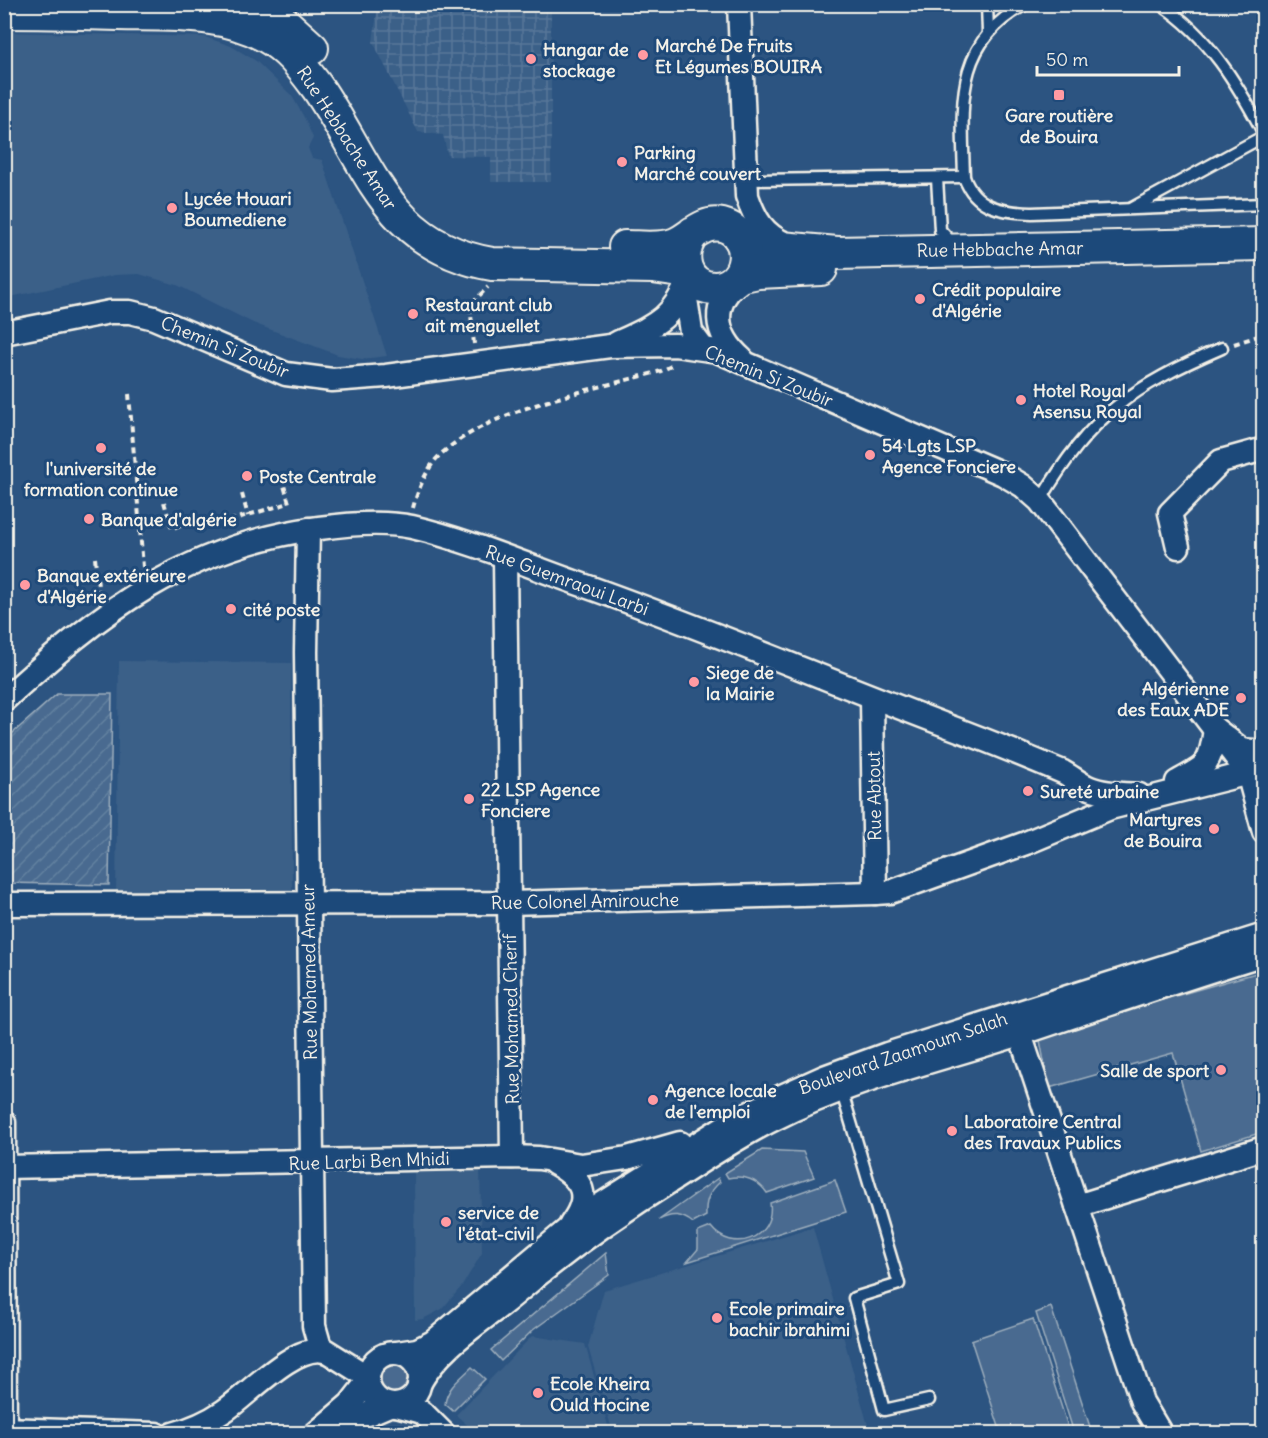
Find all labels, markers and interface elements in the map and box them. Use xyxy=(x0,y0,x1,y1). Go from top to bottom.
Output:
place label: Marché De Fruits Et Légumes BOUIRA xyxy=(655,34,822,78)
place label: Hangar de stockage xyxy=(543,38,629,82)
scale bar xyxy=(1037,39,1180,77)
marker: Marché De Fruits Et Légumes BOUIRA xyxy=(636,48,650,62)
text: 50 m xyxy=(1046,48,1088,71)
marker: Hangar de stockage xyxy=(524,52,538,66)
street label: Rue Hebbache Amar xyxy=(292,62,402,215)
marker: Gare routière de Bouira xyxy=(1052,88,1066,102)
place label: Gare routière de Bouira xyxy=(1005,104,1113,148)
place label: Parking Marché couvert xyxy=(634,141,762,185)
marker: Parking Marché couvert xyxy=(615,155,629,169)
place label: Lycée Houari Boumediene xyxy=(184,187,291,231)
marker: Lycée Houari Boumediene xyxy=(165,201,179,215)
street label: Rue Hebbache Amar xyxy=(916,236,1084,262)
place label: Crédit populaire d'Algérie xyxy=(932,278,1062,322)
marker: Crédit populaire d'Algérie xyxy=(913,292,927,306)
place label: Restaurant club ait menguellet xyxy=(425,293,552,337)
marker: Restaurant club ait menguellet xyxy=(406,307,420,321)
street label: Chemin Si Zoubir xyxy=(157,311,293,383)
street label: Chemin Si Zoubir xyxy=(701,340,837,412)
place label: Hotel Royal Asensu Royal xyxy=(1033,379,1142,423)
marker: Hotel Royal Asensu Royal xyxy=(1014,393,1028,407)
place label: 54 Lgts LSP Agence Fonciere xyxy=(882,434,1016,478)
marker: l'université de formation continue xyxy=(94,441,108,455)
marker: 54 Lgts LSP Agence Fonciere xyxy=(863,448,877,462)
place label: l'université de formation continue xyxy=(24,457,178,501)
place label: Poste Centrale xyxy=(259,465,376,488)
marker: Poste Centrale xyxy=(240,469,254,483)
place label: Banque d'algérie xyxy=(101,508,237,531)
marker: Banque d'algérie xyxy=(82,512,96,526)
street label: Rue Guemraoui Larbi xyxy=(482,540,652,620)
place label: Banque extérieure d'Algérie xyxy=(37,564,186,608)
marker: Banque extérieure d'Algérie xyxy=(18,578,32,592)
place label: cité poste xyxy=(243,598,320,621)
marker: cité poste xyxy=(224,602,238,616)
place label: Siege de la Mairie xyxy=(706,661,775,705)
marker: Siege de la Mairie xyxy=(687,675,701,689)
place label: Algérienne des Eaux ADE xyxy=(1117,677,1229,721)
marker: Algérienne des Eaux ADE xyxy=(1234,691,1248,705)
street label: Rue Abtout xyxy=(862,751,886,841)
place label: 22 LSP Agence Fonciere xyxy=(481,778,600,822)
place label: Sureté urbaine xyxy=(1040,780,1159,803)
marker: Sureté urbaine xyxy=(1021,784,1035,798)
marker: 22 LSP Agence Fonciere xyxy=(462,792,476,806)
place label: Martyres de Bouira xyxy=(1124,808,1202,852)
marker: Martyres de Bouira xyxy=(1207,822,1221,836)
street label: Rue Mohamed Ameur xyxy=(296,883,322,1060)
street label: Rue Colonel Amirouche xyxy=(491,888,679,914)
street label: Rue Mohamed Cherif xyxy=(498,932,524,1104)
street label: Boulevard Zaamoum Salah xyxy=(796,1006,1010,1100)
place label: Salle de sport xyxy=(1100,1059,1210,1082)
marker: Salle de sport xyxy=(1214,1063,1228,1077)
place label: Agence locale de l'emploi xyxy=(665,1079,777,1123)
marker: Agence locale de l'emploi xyxy=(646,1093,660,1107)
place label: Laboratoire Central des Travaux Publics xyxy=(964,1110,1121,1154)
marker: Laboratoire Central des Travaux Publics xyxy=(945,1124,959,1138)
street label: Rue Larbi Ben Mhidi xyxy=(288,1147,450,1175)
place label: service de l'état-civil xyxy=(458,1201,539,1245)
marker: service de l'état-civil xyxy=(439,1215,453,1229)
place label: Ecole primaire bachir ibrahimi xyxy=(729,1297,850,1341)
marker: Ecole primaire bachir ibrahimi xyxy=(710,1311,724,1325)
place label: Ecole Kheira Ould Hocine xyxy=(550,1372,650,1416)
marker: Ecole Kheira Ould Hocine xyxy=(531,1386,545,1400)

